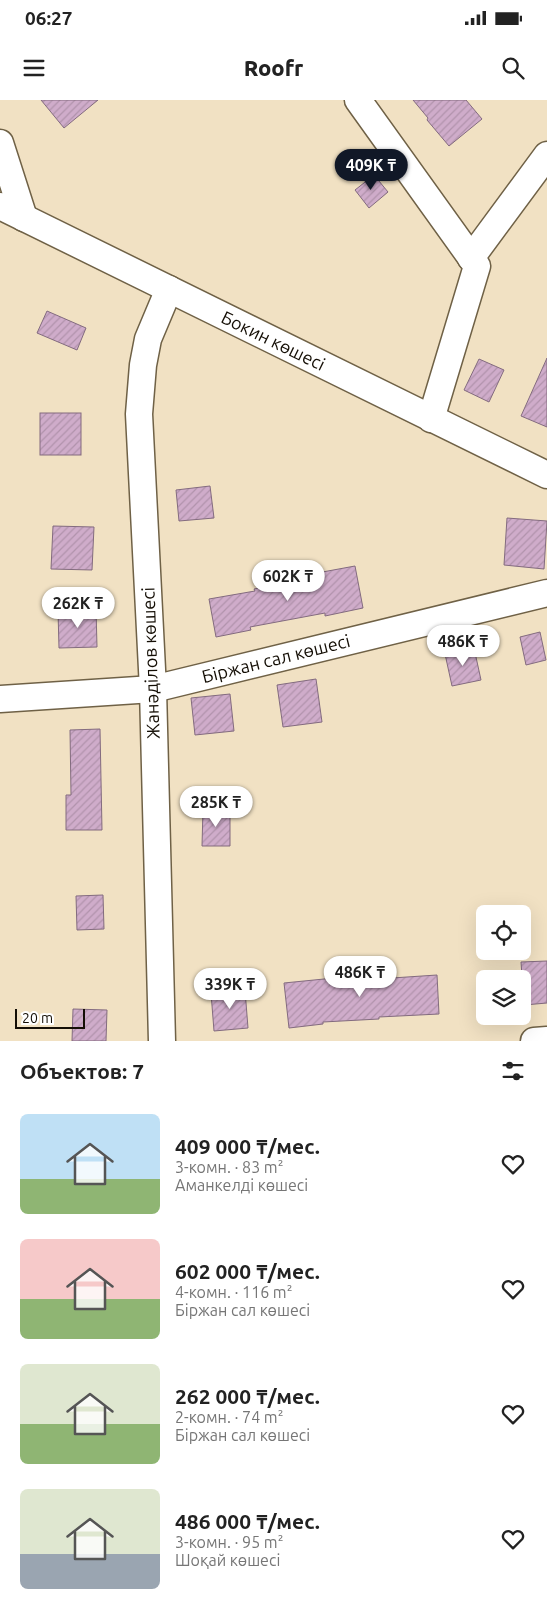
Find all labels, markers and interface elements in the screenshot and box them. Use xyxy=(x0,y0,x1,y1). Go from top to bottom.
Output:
text: 06:27 xyxy=(25,7,73,29)
icon: menu xyxy=(20,54,48,82)
icon: search xyxy=(499,54,527,82)
text: Roofr xyxy=(244,55,303,80)
pin: 409K ₸ xyxy=(330,148,412,191)
text: 409K ₸ xyxy=(346,156,396,174)
street label: Бокин көшесі xyxy=(218,306,329,374)
pin: 602K ₸ xyxy=(247,560,329,602)
text: 602K ₸ xyxy=(263,567,313,585)
pin: 262K ₸ xyxy=(37,586,119,629)
street label: Жанәділов көшесі xyxy=(137,587,163,739)
text: 262K ₸ xyxy=(53,594,103,612)
pin: 486K ₸ xyxy=(422,624,504,667)
street label: Біржан сал көшесі xyxy=(200,630,352,686)
text: 486K ₸ xyxy=(438,632,488,650)
pin: 285K ₸ xyxy=(175,786,257,828)
text: 285K ₸ xyxy=(191,793,241,811)
map controls xyxy=(476,905,531,1025)
button: locate xyxy=(476,905,531,960)
pin: 486K ₸ xyxy=(319,956,401,998)
text: 486K ₸ xyxy=(335,963,385,981)
pin: 339K ₸ xyxy=(189,968,271,1010)
button: layers xyxy=(476,970,531,1025)
text: 339K ₸ xyxy=(205,975,255,993)
scale bar xyxy=(15,1006,85,1029)
text: 20 m xyxy=(22,1010,53,1026)
icon: filters xyxy=(499,1057,527,1085)
text: Объектов: 7 xyxy=(20,1059,144,1083)
icon: home xyxy=(60,1134,120,1194)
text: 409 000 ₸/мес. xyxy=(175,1134,320,1158)
icon: heart xyxy=(499,1150,527,1178)
text: 3-комн. · 83 m² xyxy=(175,1158,283,1176)
text: Аманкелді көшесі xyxy=(175,1176,308,1194)
icon: home xyxy=(60,1259,120,1319)
text: 602 000 ₸/мес. xyxy=(175,1259,320,1283)
icon: heart xyxy=(499,1275,527,1303)
text: 4-комн. · 116 m² xyxy=(175,1283,292,1301)
text: Біржан сал көшесі xyxy=(175,1301,310,1319)
icon: home xyxy=(60,1384,120,1444)
text: 262 000 ₸/мес. xyxy=(175,1384,320,1408)
icon: heart xyxy=(499,1400,527,1428)
text: 2-комн. · 74 m² xyxy=(175,1408,283,1426)
text: Біржан сал көшесі xyxy=(175,1426,310,1444)
icon: home xyxy=(60,1509,120,1569)
text: 486 000 ₸/мес. xyxy=(175,1509,320,1533)
icon: heart xyxy=(499,1525,527,1553)
text: 3-комн. · 95 m² xyxy=(175,1533,283,1551)
text: Шоқай көшесі xyxy=(175,1551,280,1569)

